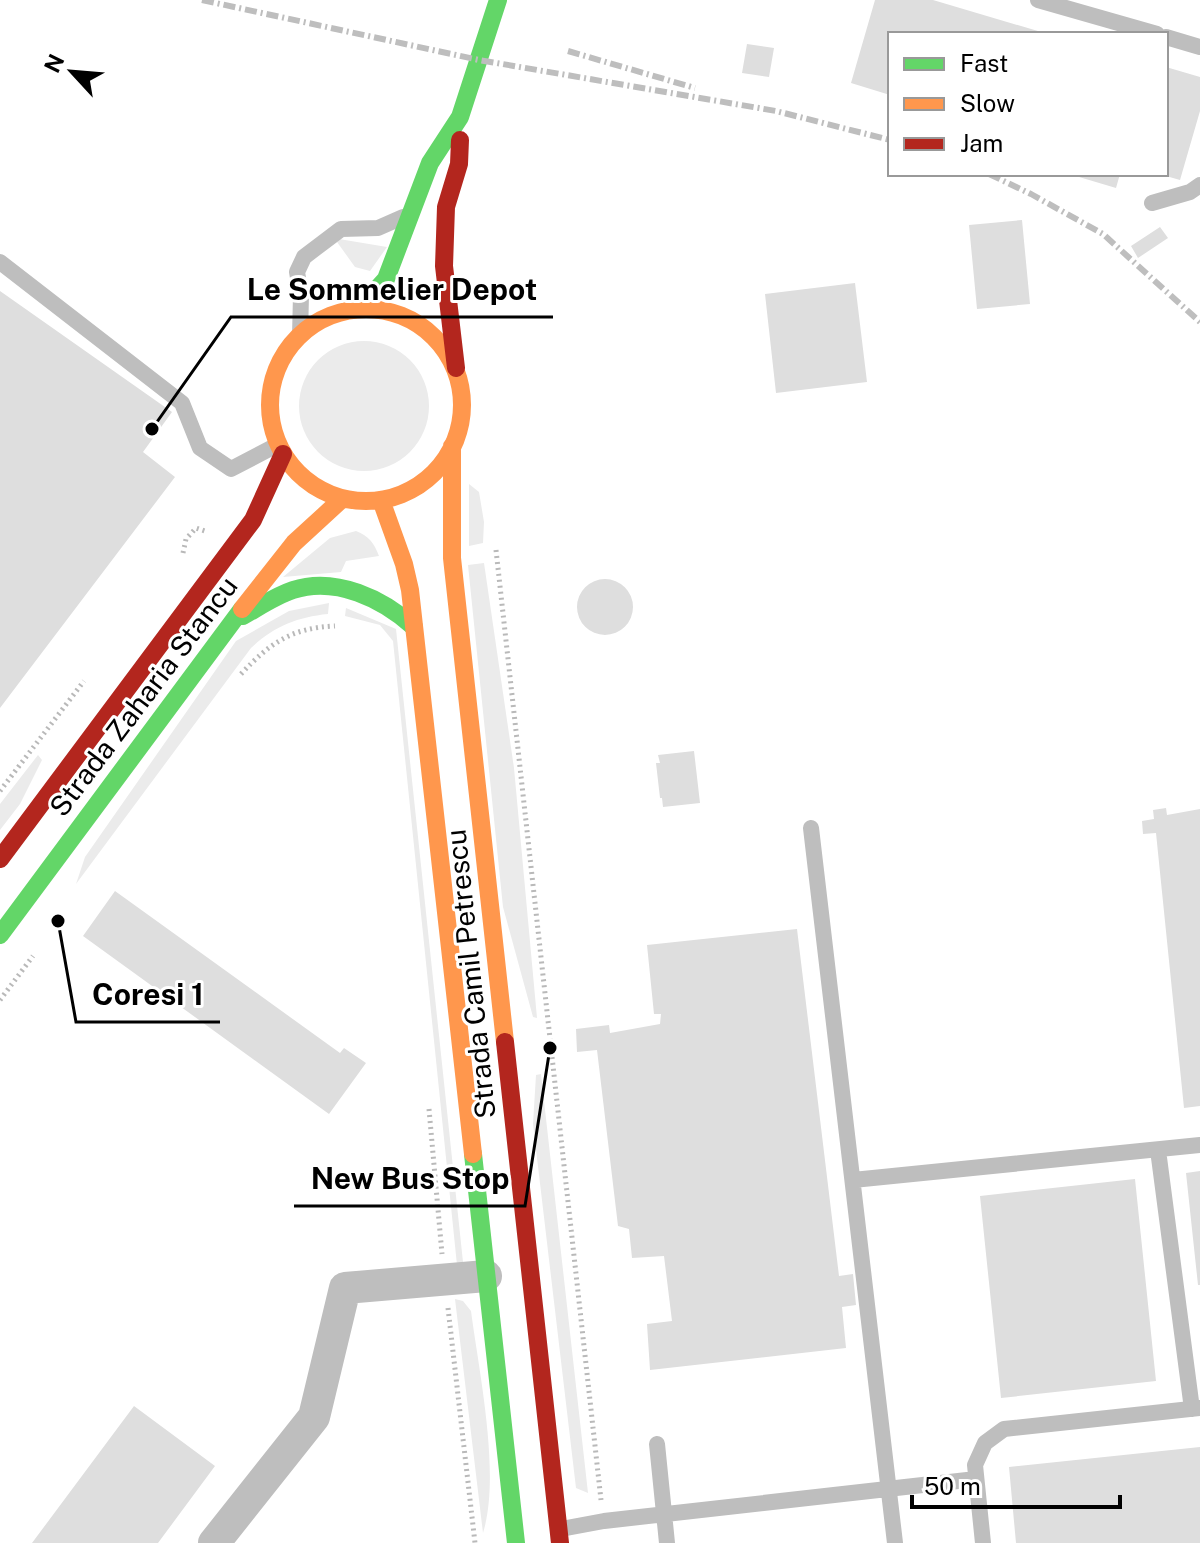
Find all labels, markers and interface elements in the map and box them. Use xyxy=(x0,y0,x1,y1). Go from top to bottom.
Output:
north arrow xyxy=(32,32,112,112)
legend xyxy=(888,32,1168,176)
text: Fast xyxy=(960,49,1008,77)
text: N xyxy=(39,50,69,77)
text: Slow xyxy=(960,89,1015,117)
text: Jam xyxy=(960,129,1003,157)
callout: Le Sommelier Depot xyxy=(231,263,553,317)
text: Le Sommelier Depot xyxy=(247,271,537,307)
street label: Strada Zaharia Stancu xyxy=(42,570,244,822)
street label: Strada Camil Petrescu xyxy=(438,828,502,1120)
callout: Coresi 1 xyxy=(76,968,220,1022)
text: Coresi 1 xyxy=(92,976,204,1012)
callout: New Bus Stop xyxy=(294,1152,525,1206)
text: New Bus Stop xyxy=(311,1160,509,1196)
scale bar xyxy=(912,1459,1120,1509)
text: 50 m xyxy=(924,1472,981,1500)

